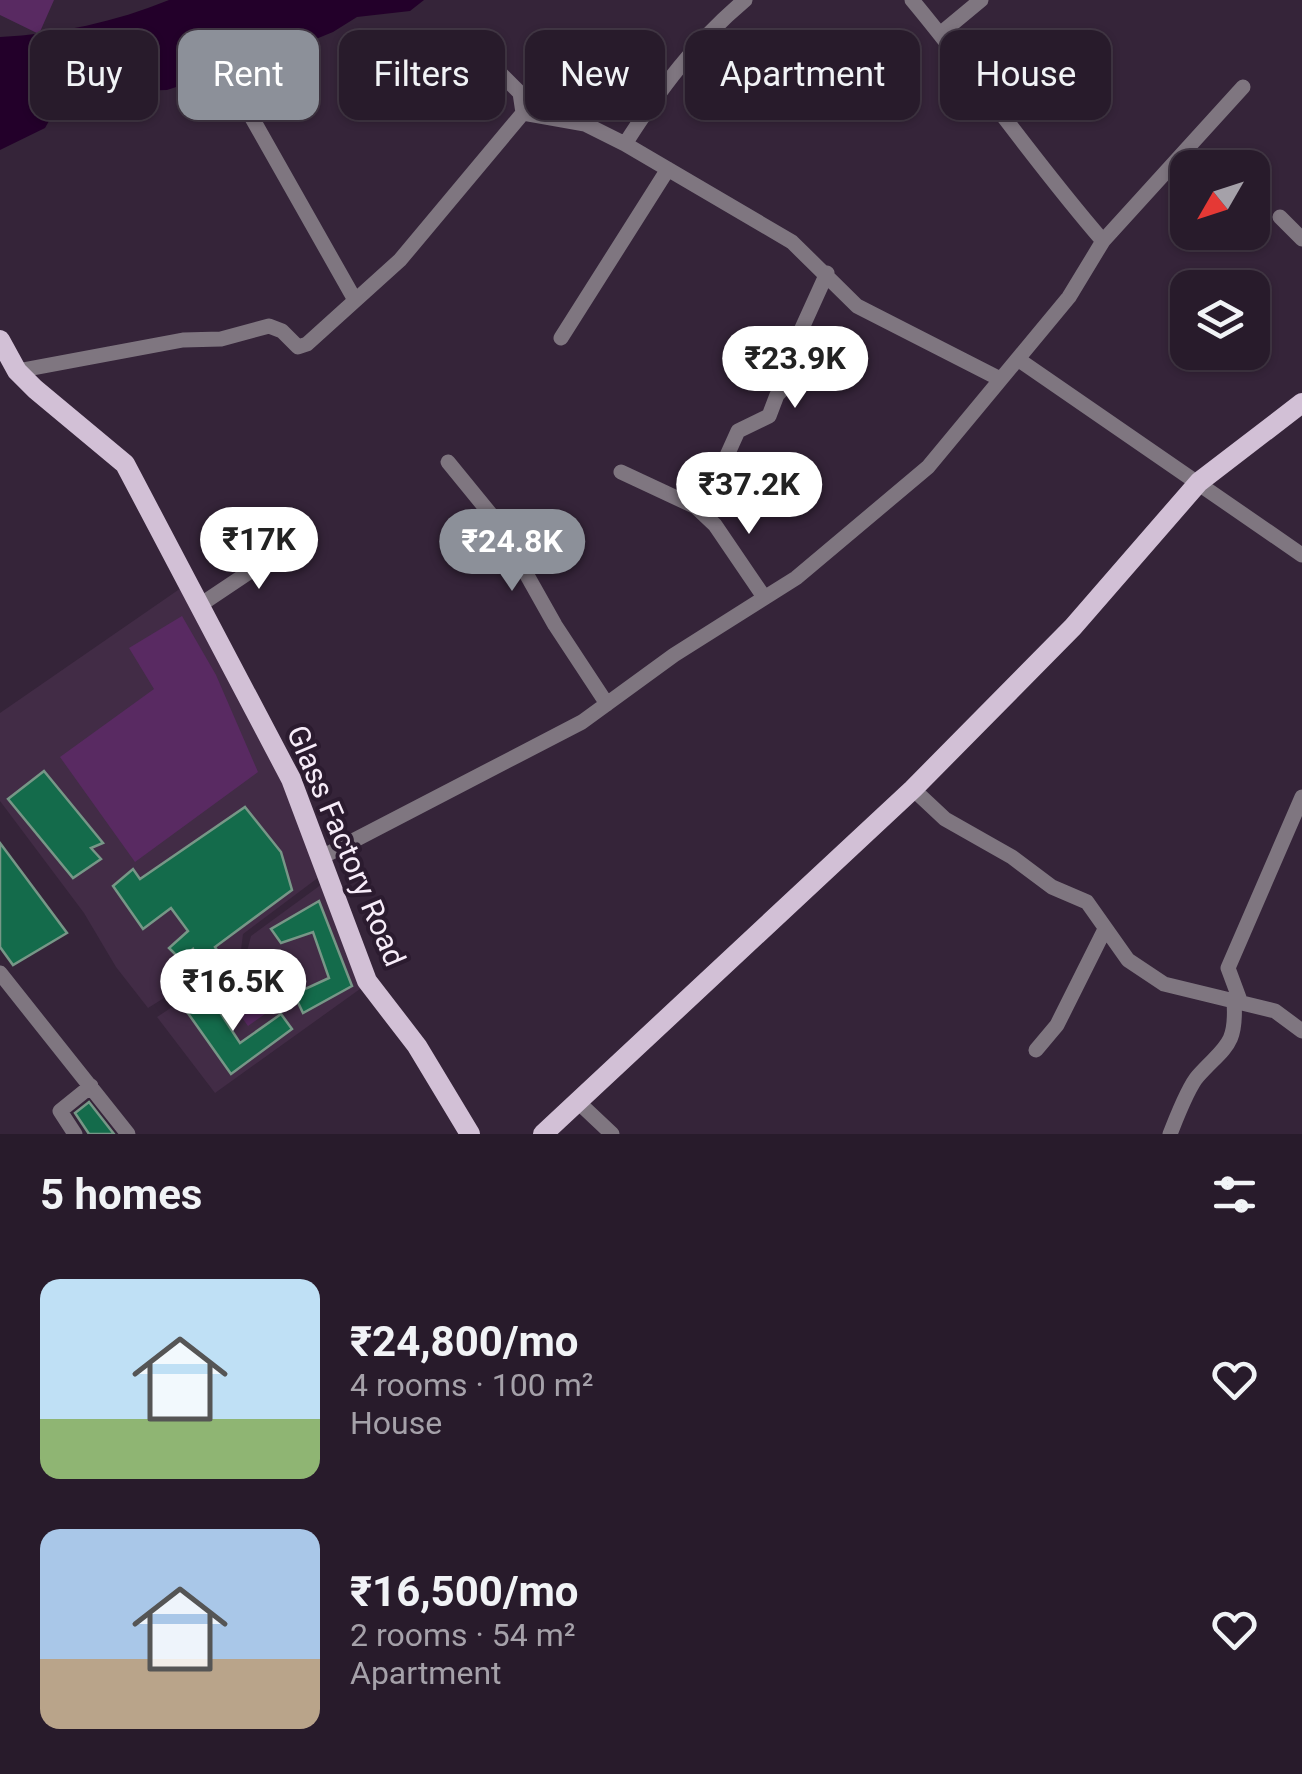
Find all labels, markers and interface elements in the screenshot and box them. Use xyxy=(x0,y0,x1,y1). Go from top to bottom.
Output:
chip: Buy xyxy=(30,30,158,120)
chip: Rent xyxy=(178,30,319,120)
chip: Filters xyxy=(339,30,505,120)
chip: New xyxy=(525,30,665,120)
chip: Apartment xyxy=(685,30,920,120)
chip: House xyxy=(940,30,1111,120)
north arrow xyxy=(1170,150,1270,250)
map controls xyxy=(1170,150,1270,370)
button: layers xyxy=(1170,270,1270,370)
pin: ₹23.9K xyxy=(714,326,876,411)
text: ₹23.9K xyxy=(744,339,846,377)
pin: ₹37.2K xyxy=(668,452,830,537)
text: ₹37.2K xyxy=(698,465,800,503)
pin: ₹17K xyxy=(200,507,318,592)
pin: ₹24.8K xyxy=(431,509,593,594)
text: ₹17K xyxy=(222,520,296,558)
text: ₹24.8K xyxy=(461,522,563,560)
street label: Glass Factory Road xyxy=(280,720,413,971)
pin: ₹16.5K xyxy=(152,949,314,1034)
text: ₹16.5K xyxy=(182,962,284,1000)
icon: filters xyxy=(1207,1167,1262,1222)
text: 5 homes xyxy=(40,1170,202,1219)
text: ₹24,800/mo xyxy=(350,1317,579,1366)
icon: home xyxy=(120,1319,240,1439)
icon: heart xyxy=(1207,1352,1262,1407)
text: 4 rooms · 100 m² xyxy=(350,1366,593,1404)
text: House xyxy=(350,1404,442,1442)
text: ₹16,500/mo xyxy=(350,1567,579,1616)
icon: home xyxy=(120,1569,240,1689)
icon: heart xyxy=(1207,1602,1262,1657)
text: 2 rooms · 54 m² xyxy=(350,1616,575,1654)
text: Apartment xyxy=(350,1654,502,1692)

